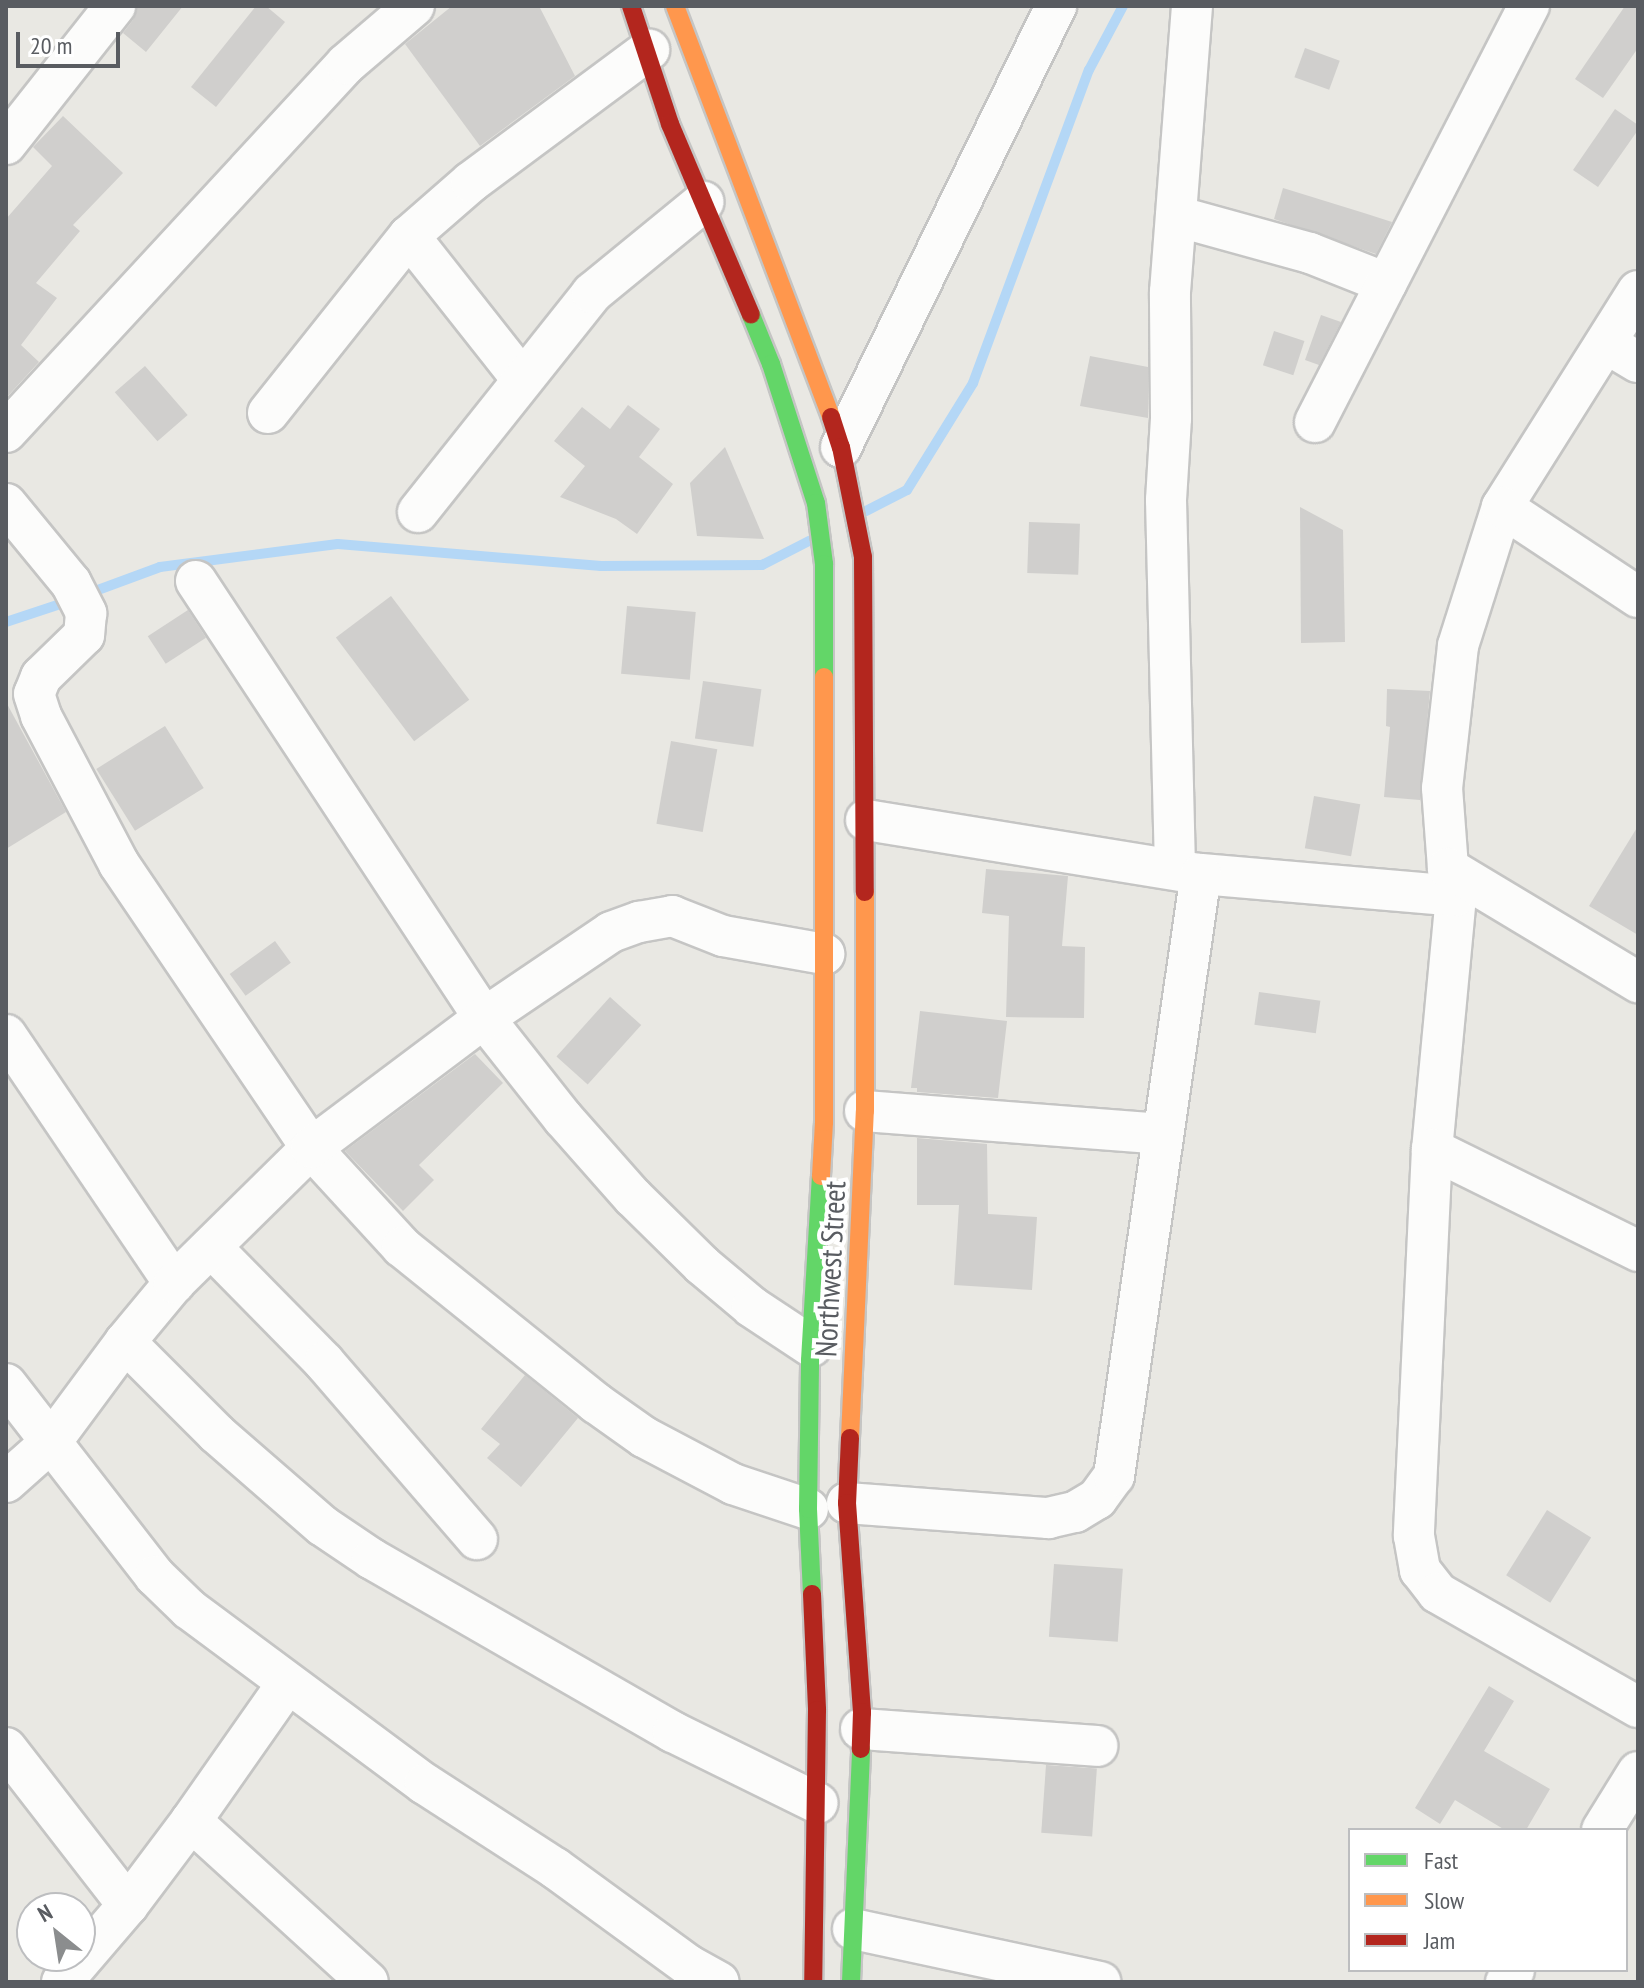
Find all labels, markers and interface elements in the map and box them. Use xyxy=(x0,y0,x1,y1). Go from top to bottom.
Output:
scale bar xyxy=(20,16,124,66)
text: 20 m xyxy=(30,30,72,61)
street label: Northwest Street xyxy=(807,1180,853,1358)
legend xyxy=(1348,1828,1628,1972)
text: Fast xyxy=(1424,1845,1458,1876)
text: Slow xyxy=(1424,1885,1464,1916)
north arrow xyxy=(16,1892,96,1972)
text: N xyxy=(33,1898,57,1928)
text: Jam xyxy=(1424,1925,1455,1956)

